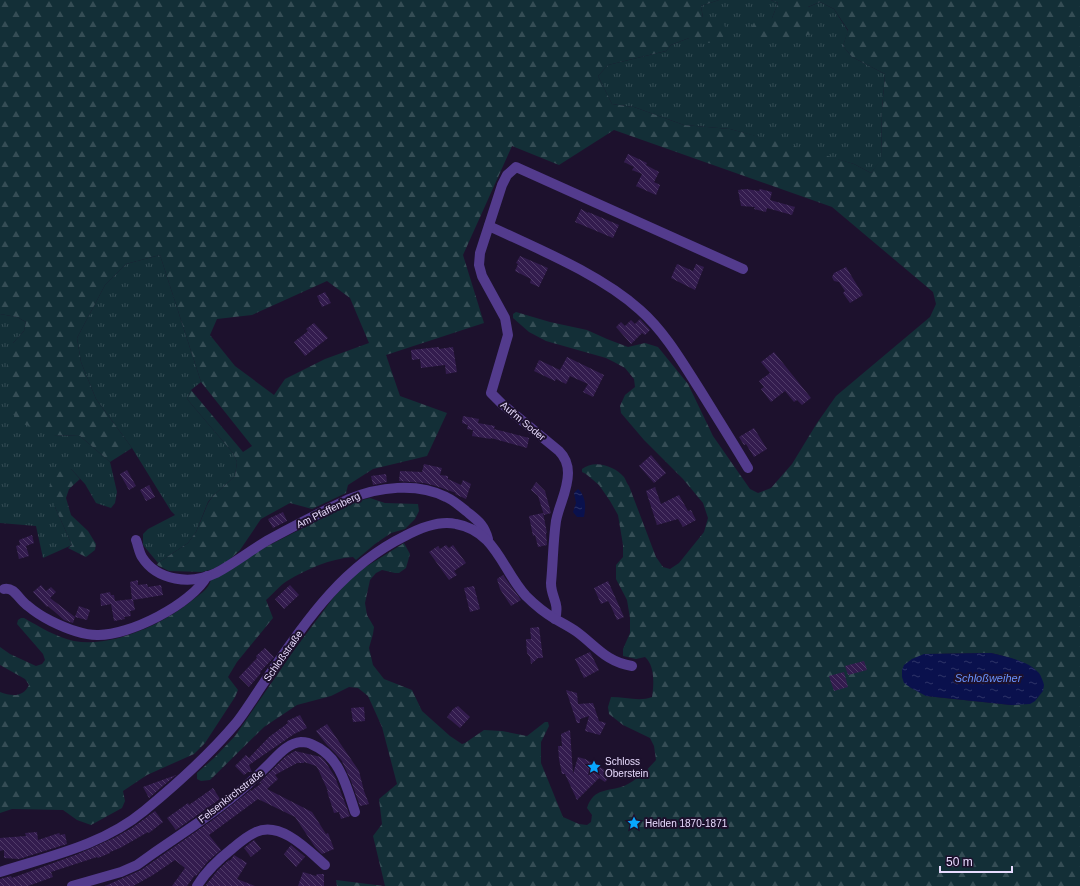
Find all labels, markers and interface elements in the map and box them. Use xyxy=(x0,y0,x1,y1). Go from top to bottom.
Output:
street label: Auf'm Soder xyxy=(499,399,548,443)
street label: Am Pfaffenberg xyxy=(294,490,362,530)
street label: Schloßstraße xyxy=(261,628,305,684)
water label: Schloßweiher xyxy=(955,672,1023,684)
place label: Schloss Oberstein xyxy=(605,756,648,779)
place icon: Schloss Oberstein xyxy=(586,759,602,775)
street label: Felsenkirchstraße xyxy=(196,767,266,825)
place icon: Helden 1870-1871 xyxy=(626,815,642,831)
place label: Helden 1870-1871 xyxy=(645,818,728,829)
scale bar xyxy=(940,848,1012,874)
text: 50 m xyxy=(946,855,973,869)

